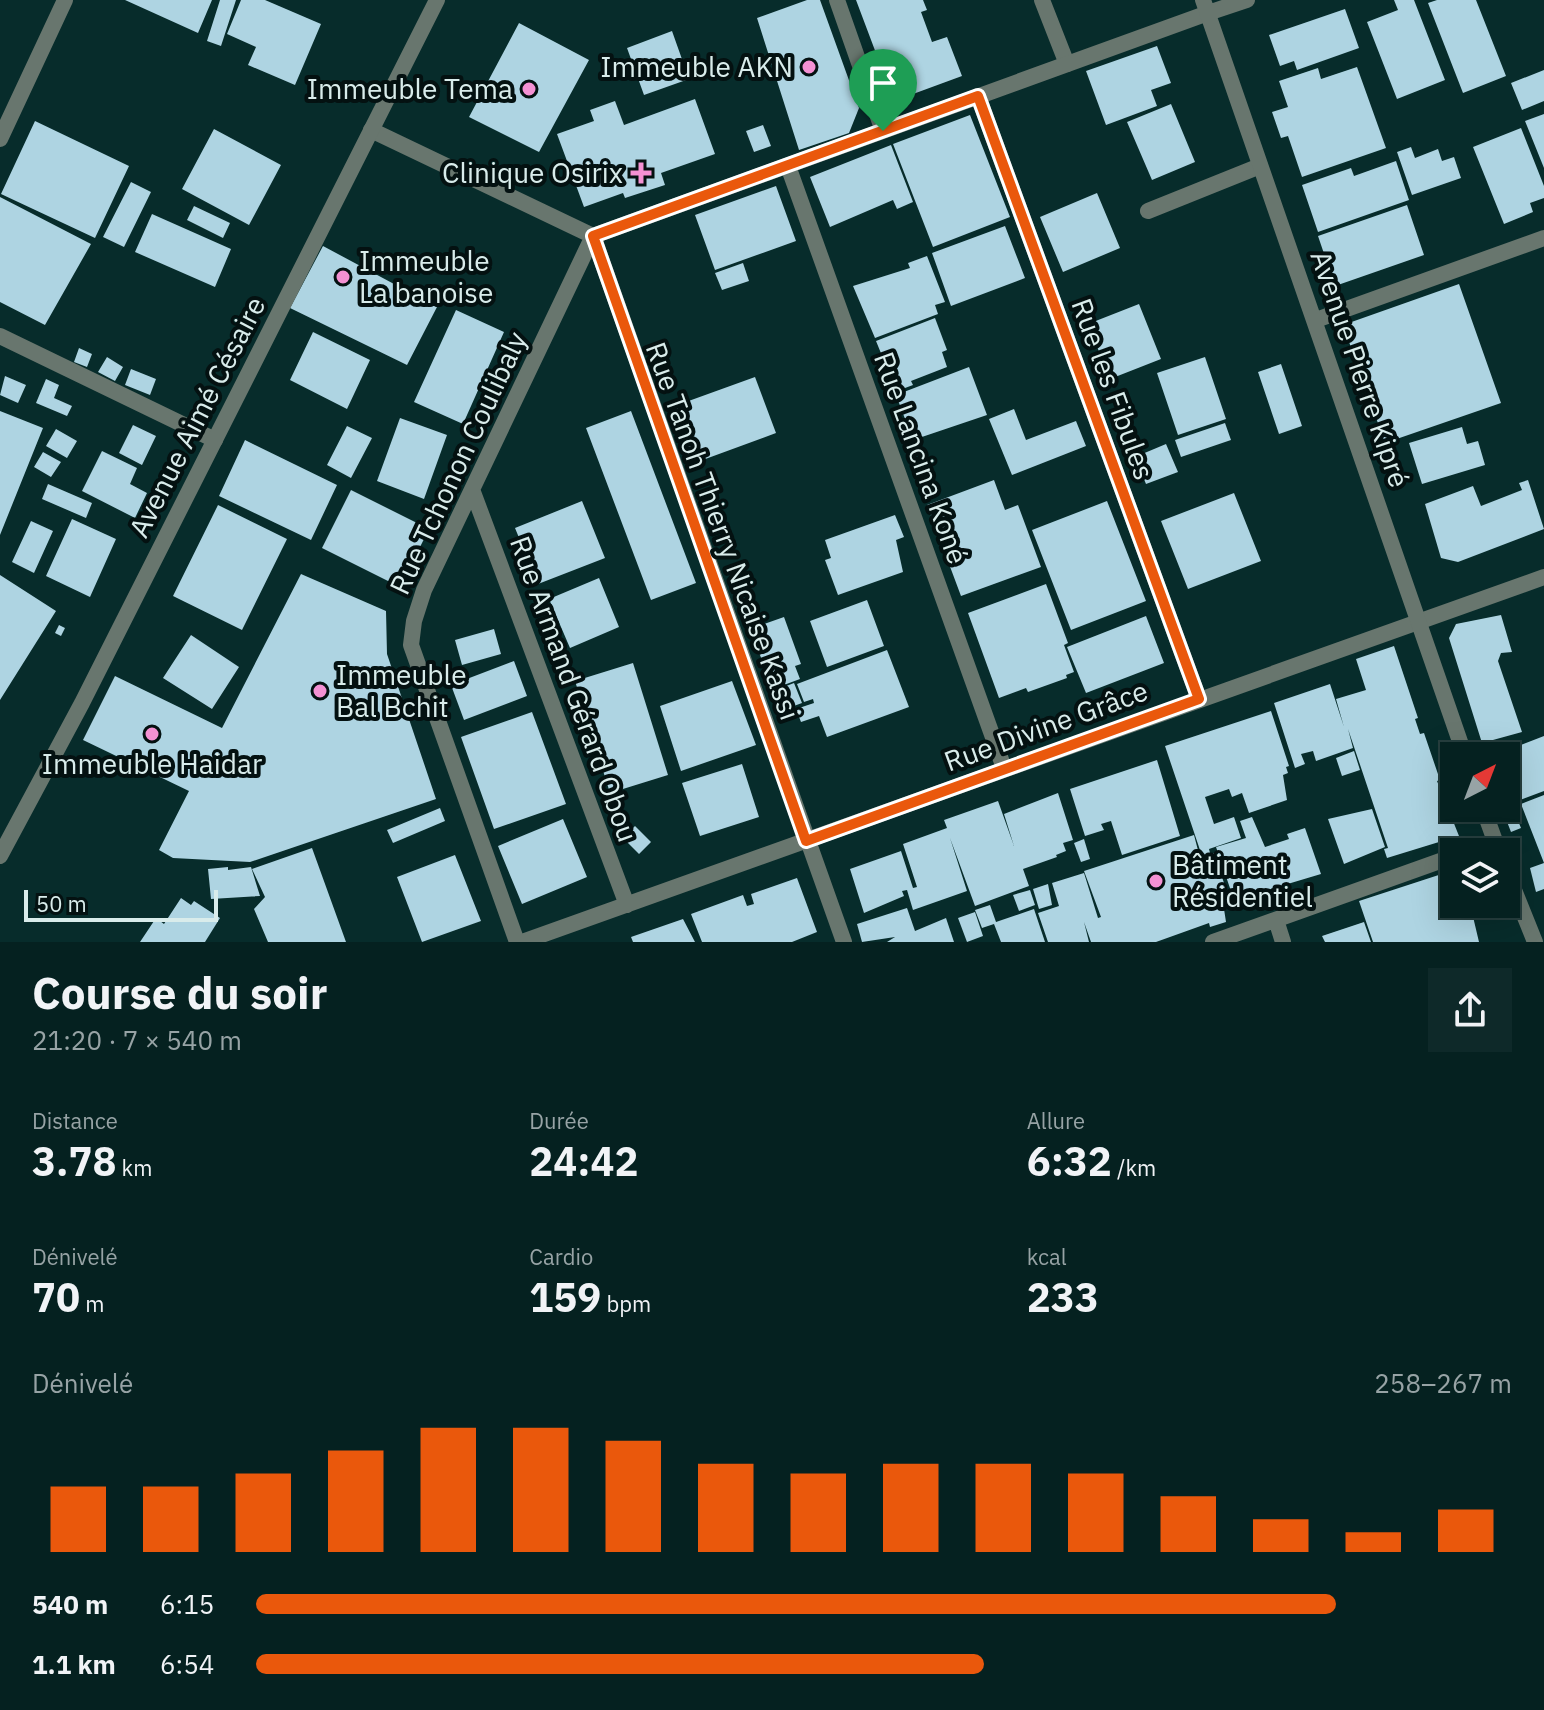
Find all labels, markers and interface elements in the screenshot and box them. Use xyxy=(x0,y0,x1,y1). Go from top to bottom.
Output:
place label: Immeuble AKN xyxy=(600,48,793,85)
pin xyxy=(849,49,917,131)
marker: Immeuble AKN xyxy=(800,58,818,76)
icon: arrive xyxy=(861,61,905,105)
place label: Immeuble Tema xyxy=(307,70,513,107)
marker: Immeuble Tema xyxy=(520,80,538,98)
place label: Clinique Osirix xyxy=(442,154,623,191)
marker: Clinique Osirix xyxy=(630,162,652,184)
place label: Immeuble La banoise xyxy=(359,242,493,311)
street label: Avenue Pierre Kipré xyxy=(1303,245,1418,492)
marker: Immeuble La banoise xyxy=(334,268,352,286)
street label: Avenue Aimé Césaire xyxy=(120,290,273,543)
street label: Rue les Fibules xyxy=(1064,293,1163,485)
street label: Rue Tchonon Coulibaly xyxy=(380,325,535,600)
street label: Rue Tanoh Thierry Nicaise Kassi xyxy=(638,337,809,725)
street label: Rue Lancina Koné xyxy=(866,347,977,569)
street label: Rue Armand Gérard Obou xyxy=(502,531,647,847)
place label: Immeuble Bal Bchit xyxy=(336,656,467,725)
street label: Rue Divine Grâce xyxy=(939,672,1153,780)
marker: Immeuble Bal Bchit xyxy=(311,682,329,700)
marker: Immeuble Haidar xyxy=(143,725,161,743)
north arrow xyxy=(1440,742,1520,822)
map controls xyxy=(1440,742,1520,918)
place label: Immeuble Haidar xyxy=(42,745,262,782)
button: layers xyxy=(1440,838,1520,918)
place label: Bâtiment Résidentiel xyxy=(1172,846,1313,915)
marker: Bâtiment Résidentiel xyxy=(1147,872,1165,890)
scale bar xyxy=(24,886,218,922)
text: 50 m xyxy=(36,889,87,918)
text: Course du soir xyxy=(32,964,327,1021)
button: share xyxy=(1428,968,1512,1052)
text: 21:20 · 7 × 540 m xyxy=(32,1023,242,1057)
text: Distance xyxy=(32,1106,118,1135)
text: Durée xyxy=(529,1106,589,1135)
text: Allure xyxy=(1027,1106,1085,1135)
text: 3.78 xyxy=(32,1135,116,1187)
text: 24:42 xyxy=(529,1135,639,1187)
text: 6:32 xyxy=(1027,1135,1112,1187)
text: km xyxy=(116,1153,152,1182)
text: /km xyxy=(1112,1153,1156,1182)
text: Dénivelé xyxy=(32,1242,118,1271)
text: Cardio xyxy=(529,1242,593,1271)
text: kcal xyxy=(1027,1242,1067,1271)
text: 70 xyxy=(32,1271,80,1323)
text: 159 xyxy=(529,1271,601,1323)
text: 233 xyxy=(1027,1271,1099,1323)
text: m xyxy=(80,1289,104,1318)
text: bpm xyxy=(601,1289,651,1318)
text: Dénivelé xyxy=(32,1366,133,1400)
text: 258–267 m xyxy=(1374,1366,1512,1400)
text: 540 m xyxy=(32,1587,108,1621)
text: 6:15 xyxy=(160,1587,214,1621)
text: 1.1 km xyxy=(32,1647,116,1681)
text: 6:54 xyxy=(160,1647,214,1681)

